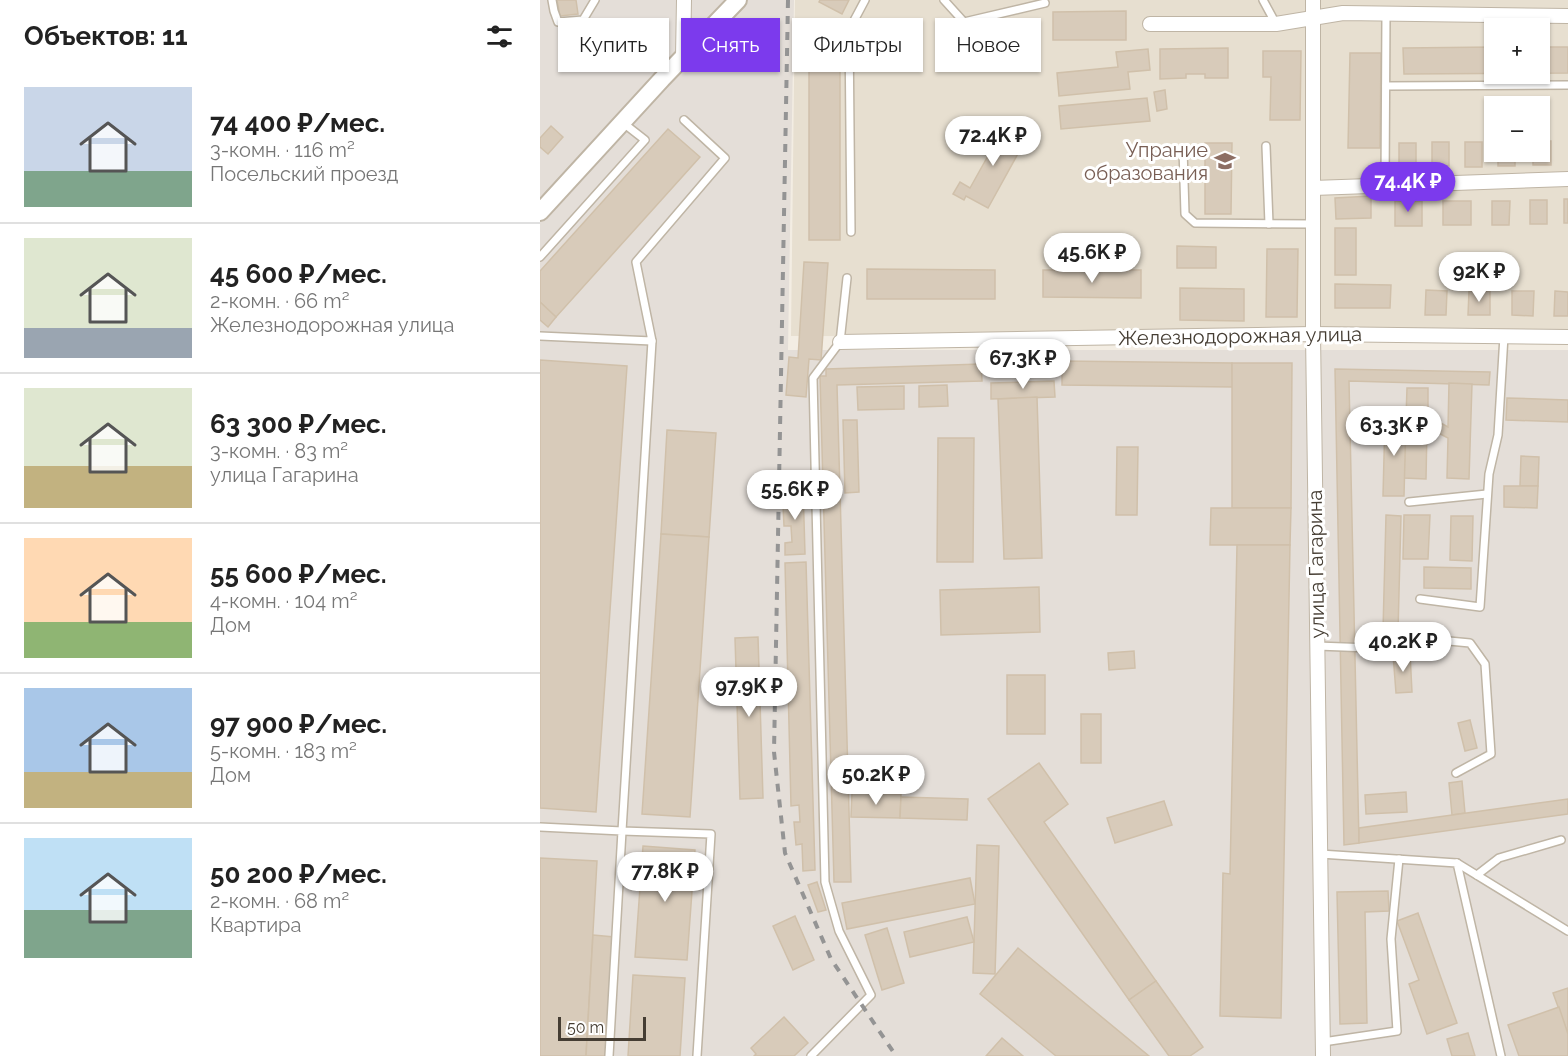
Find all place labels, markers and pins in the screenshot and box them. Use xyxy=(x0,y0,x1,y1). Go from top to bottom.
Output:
pin: 72.4K ₽ xyxy=(938,116,1048,167)
place label: Упрание образования xyxy=(1084,138,1208,185)
school or university icon: Упрание образования xyxy=(1213,149,1237,173)
pin: 74.4K ₽ xyxy=(1353,162,1463,213)
pin: 45.6K ₽ xyxy=(1037,233,1147,284)
pin: 92K ₽ xyxy=(1437,252,1521,303)
pin: 67.3K ₽ xyxy=(968,339,1078,390)
pin: 63.3K ₽ xyxy=(1339,406,1449,457)
pin: 55.6K ₽ xyxy=(740,470,850,521)
pin: 40.2K ₽ xyxy=(1348,622,1458,673)
pin: 97.9K ₽ xyxy=(694,667,804,718)
pin: 50.2K ₽ xyxy=(821,755,931,806)
pin: 77.8K ₽ xyxy=(610,852,720,903)

